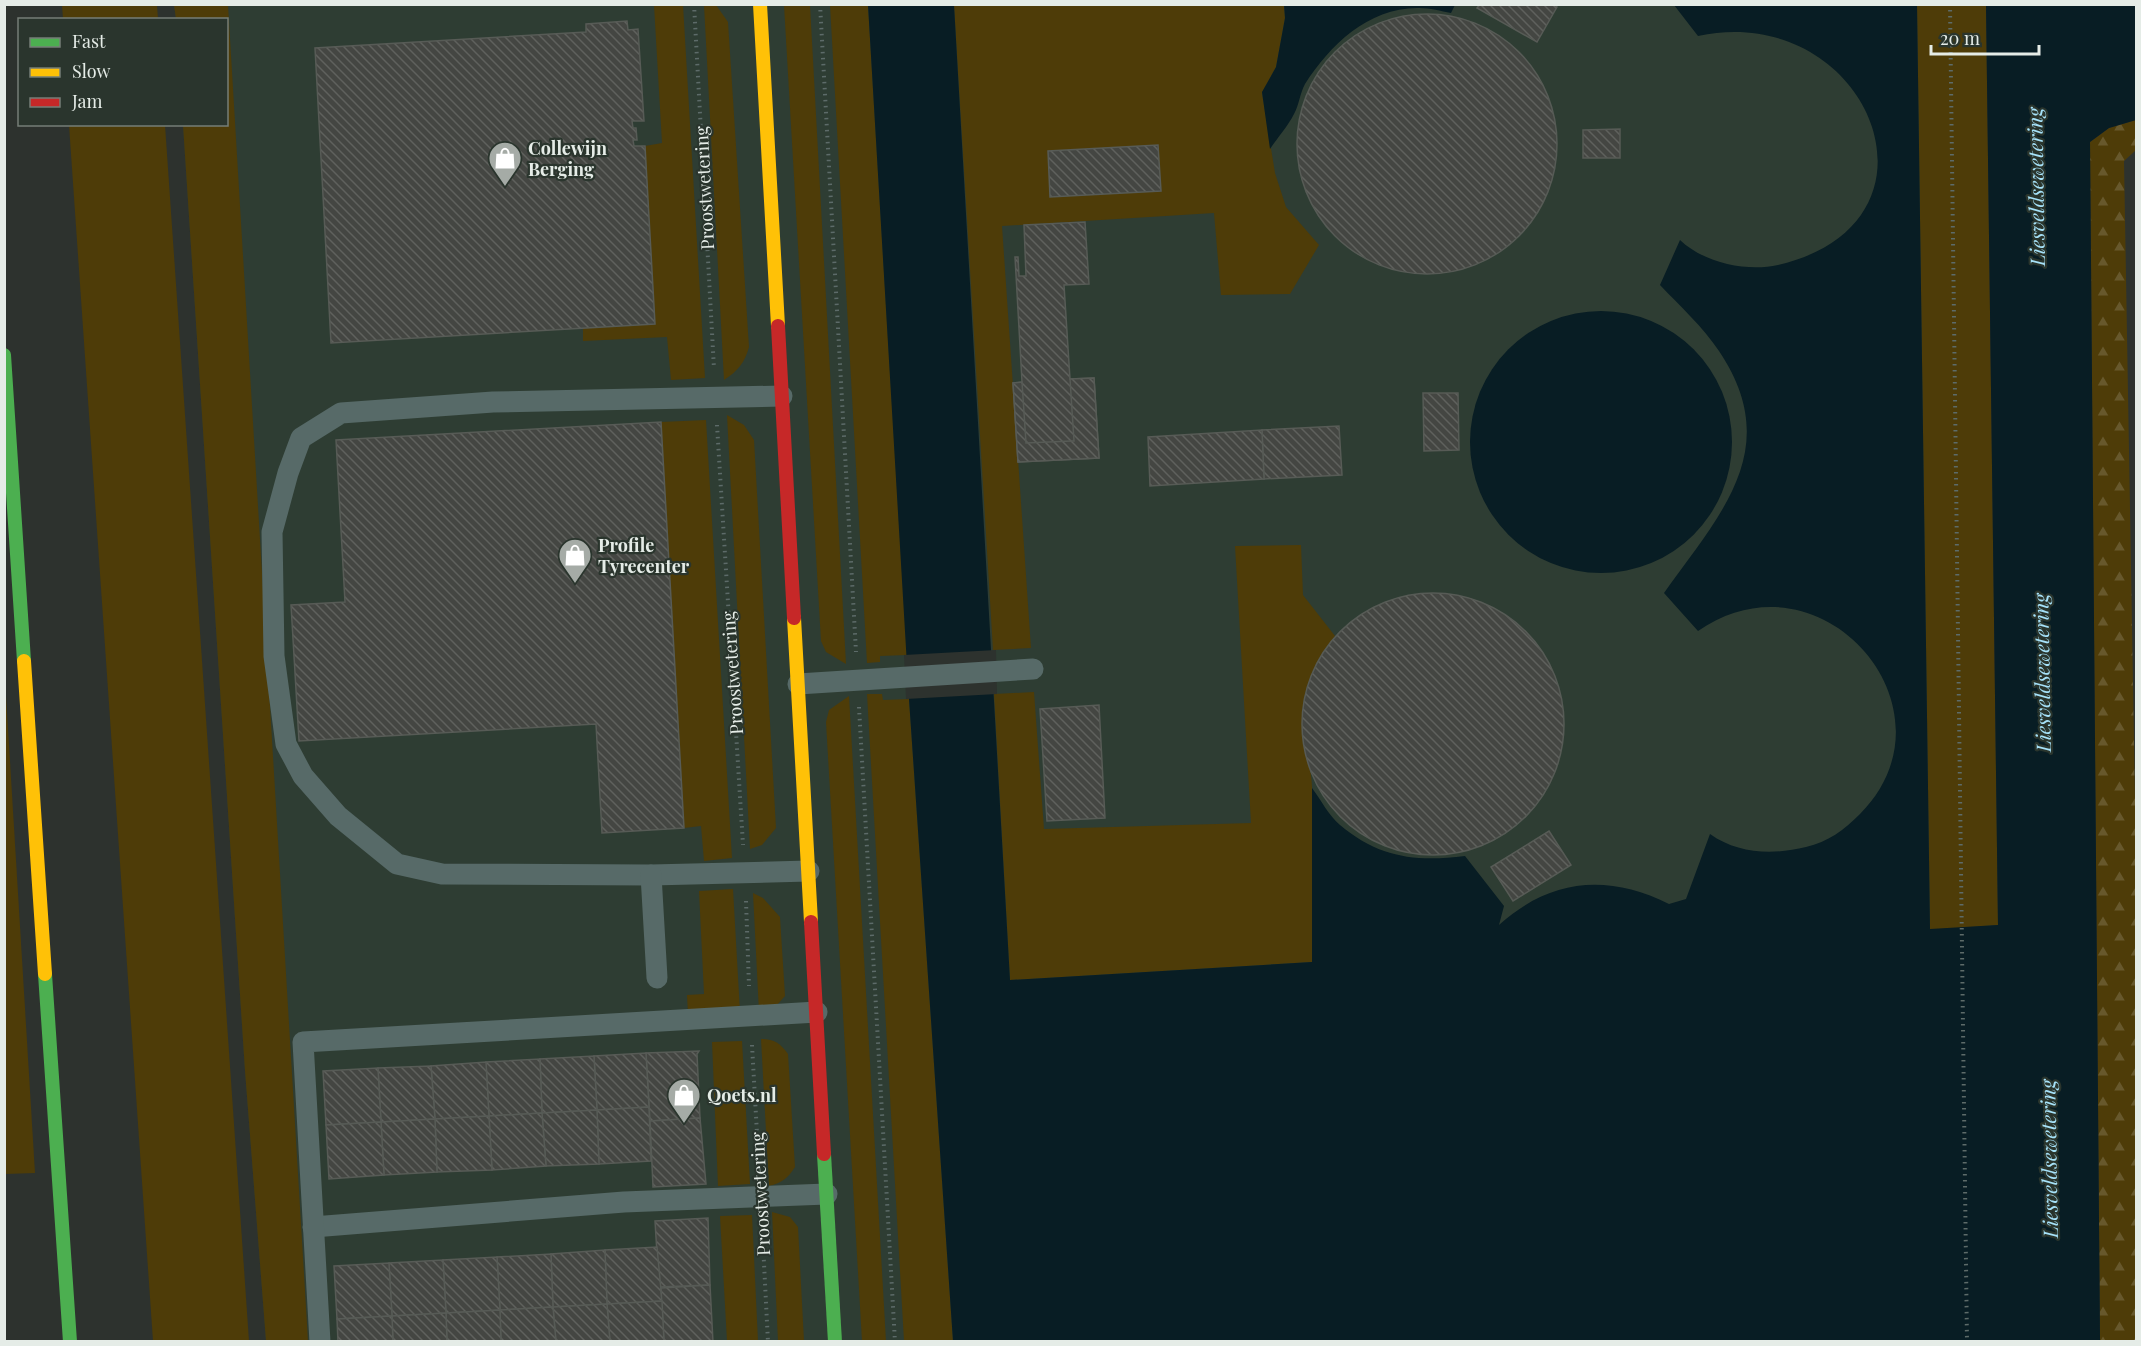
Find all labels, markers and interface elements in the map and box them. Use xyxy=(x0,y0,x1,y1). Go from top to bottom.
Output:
legend xyxy=(18,18,228,126)
scale bar xyxy=(1931,18,2039,56)
text: 20 m xyxy=(1940,26,1980,50)
text: Fast xyxy=(72,29,106,53)
text: Slow xyxy=(72,59,110,83)
text: Jam xyxy=(71,89,102,113)
water label: Liesveldsewetering xyxy=(2020,106,2050,267)
street label: Proostwetering xyxy=(689,125,719,251)
place label: Collewijn Berging xyxy=(528,136,607,181)
shop icon: Collewijn Berging xyxy=(487,140,523,187)
place label: Profile Tyrecenter xyxy=(598,533,690,578)
shop icon: Profile Tyrecenter xyxy=(557,537,593,584)
water label: Liesveldsewetering xyxy=(2026,592,2056,753)
street label: Proostwetering xyxy=(716,610,748,736)
shop icon: Qoets.nl xyxy=(666,1077,702,1124)
water label: Liesveldsewetering xyxy=(2033,1078,2063,1239)
place label: Qoets.nl xyxy=(707,1083,777,1107)
street label: Proostwetering xyxy=(745,1131,775,1257)

